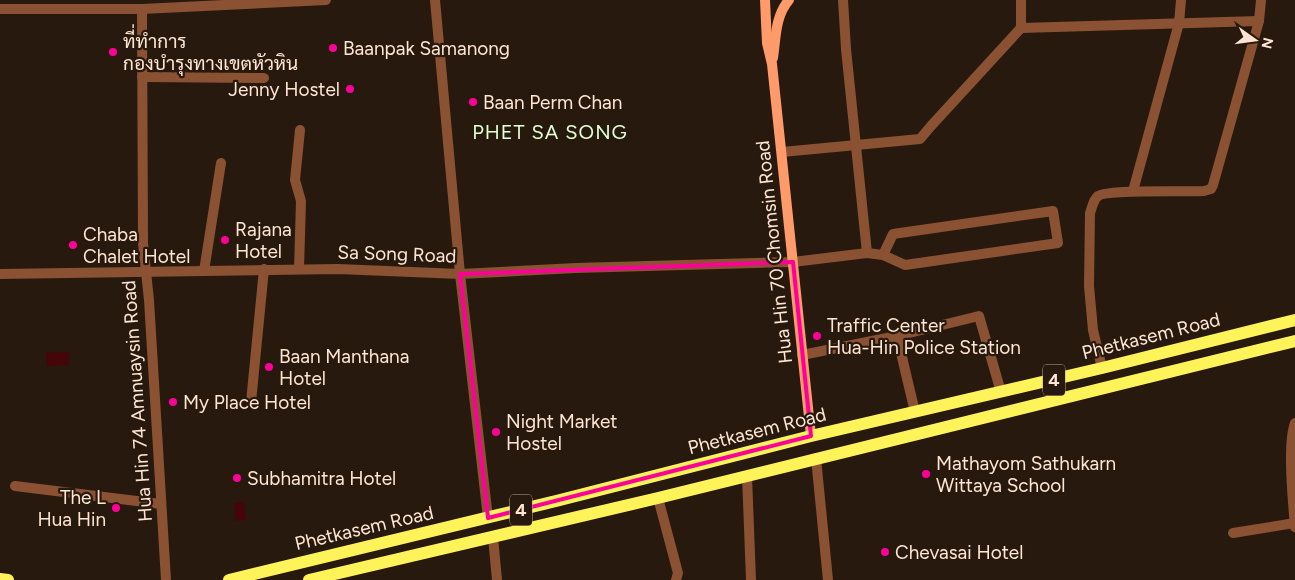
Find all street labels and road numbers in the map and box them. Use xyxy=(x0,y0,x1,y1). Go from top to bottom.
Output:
street label: Hua Hin 70 Chomsin Road xyxy=(751,139,797,365)
street label: Sa Song Road xyxy=(337,240,457,268)
street label: Hua Hin 74 Amnuaysin Road xyxy=(117,279,157,523)
street label: Phetkasem Road xyxy=(1079,308,1223,364)
road number: 4 xyxy=(1043,364,1065,396)
street label: Phetkasem Road xyxy=(685,403,829,459)
road number: 4 xyxy=(510,494,532,526)
street label: Phetkasem Road xyxy=(292,501,436,555)

